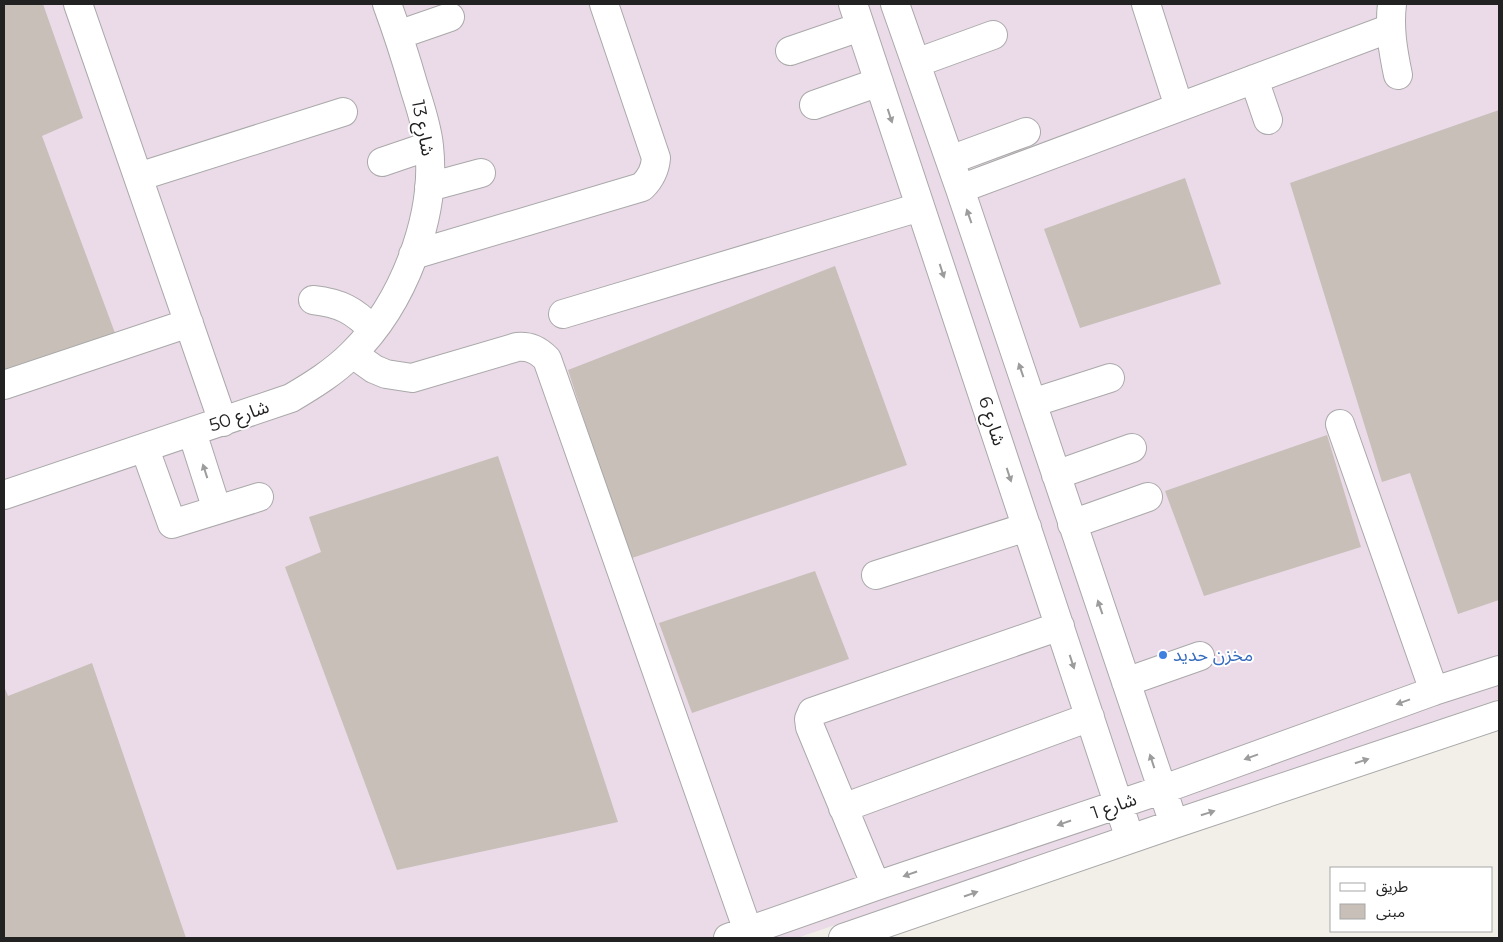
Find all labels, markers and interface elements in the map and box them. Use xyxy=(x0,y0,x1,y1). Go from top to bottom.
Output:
street label: شارع 13 xyxy=(404,98,439,158)
one-way arrow xyxy=(887,109,895,124)
one-way arrow xyxy=(965,209,972,224)
one-way arrow xyxy=(938,263,946,278)
one-way arrow xyxy=(1017,363,1024,378)
street label: شارع 6 xyxy=(971,393,1010,449)
street label: شارع 50 xyxy=(206,396,273,439)
one-way arrow xyxy=(200,463,208,478)
one-way arrow xyxy=(1006,467,1014,482)
one-way arrow xyxy=(1096,600,1104,615)
place label: مخزن حديد xyxy=(1173,644,1253,666)
marker: مخزن حديد xyxy=(1157,649,1169,661)
one-way arrow xyxy=(1068,655,1076,670)
one-way arrow xyxy=(1396,699,1411,706)
one-way arrow xyxy=(1148,754,1155,769)
one-way arrow xyxy=(1243,754,1258,762)
one-way arrow xyxy=(1355,757,1370,765)
street label: شارع 1 xyxy=(1089,788,1140,827)
one-way arrow xyxy=(1200,808,1215,816)
one-way arrow xyxy=(1056,819,1071,827)
legend xyxy=(1330,867,1493,932)
one-way arrow xyxy=(902,871,917,879)
text: طريق xyxy=(1376,877,1408,897)
one-way arrow xyxy=(964,890,979,897)
text: مبنى xyxy=(1376,902,1405,921)

